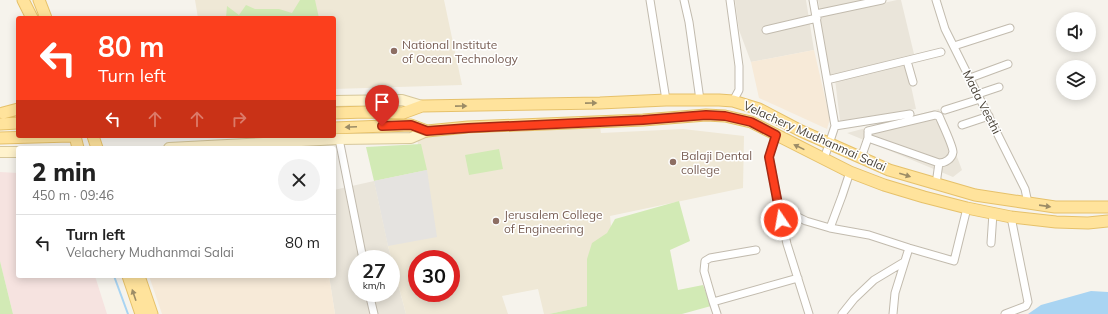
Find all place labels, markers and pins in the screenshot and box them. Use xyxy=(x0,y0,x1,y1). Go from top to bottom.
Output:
place label: National Institute of Ocean Technology xyxy=(402,37,519,66)
marker: National Institute of Ocean Technology xyxy=(389,46,399,56)
pin xyxy=(365,85,399,126)
place label: Balaji Dental college xyxy=(681,148,752,177)
marker: Balaji Dental college xyxy=(668,157,678,167)
place label: Jerusalem College of Engineering xyxy=(504,207,603,236)
marker: Jerusalem College of Engineering xyxy=(491,216,501,226)

